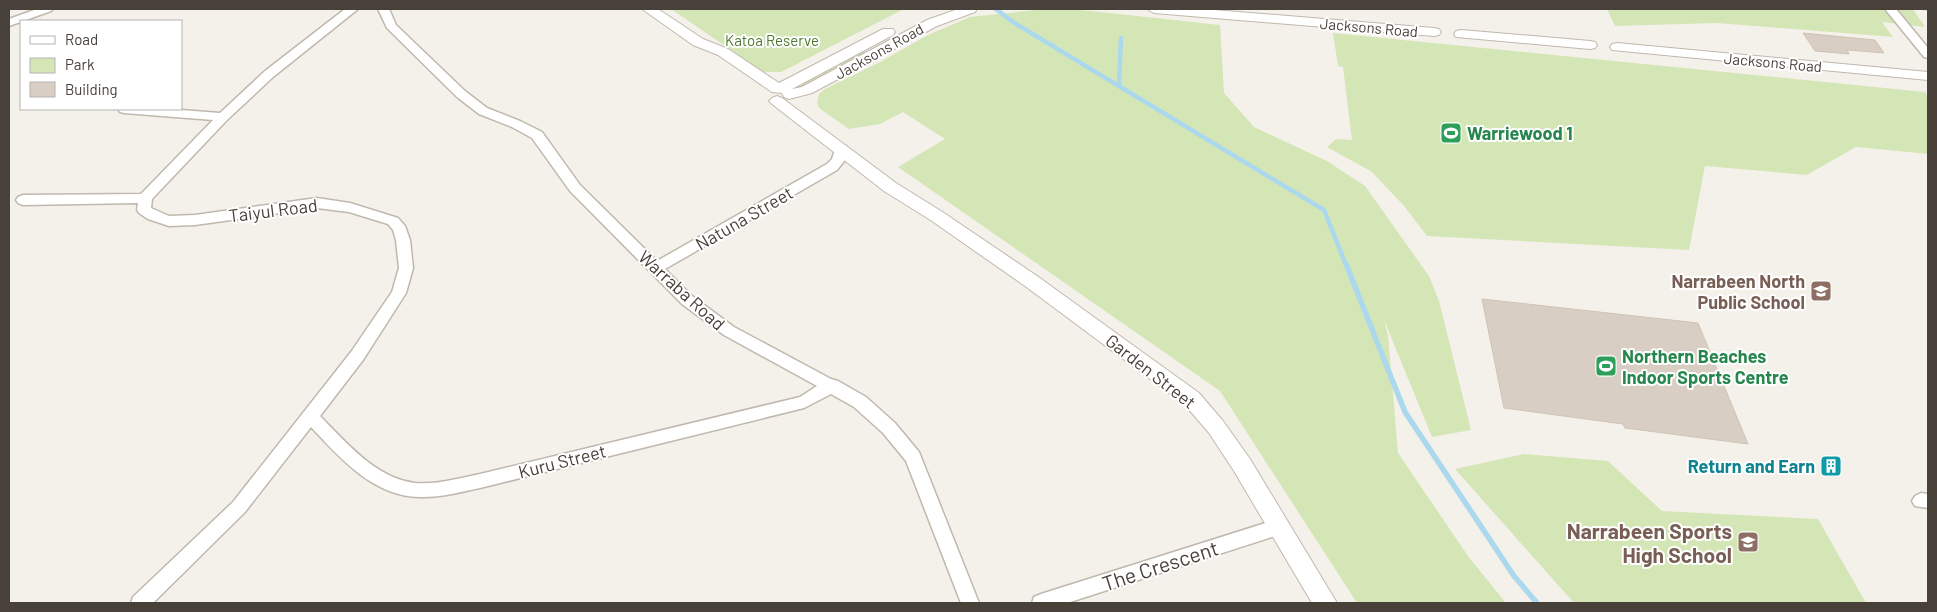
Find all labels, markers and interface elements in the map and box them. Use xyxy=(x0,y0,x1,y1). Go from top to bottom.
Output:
street label: Jacksons Road xyxy=(1319,14,1419,40)
street label: Jacksons Road xyxy=(832,19,926,83)
legend xyxy=(20,20,182,110)
text: Road xyxy=(65,30,98,48)
park label: Katoa Reserve xyxy=(725,31,819,49)
street label: Jacksons Road xyxy=(1723,49,1823,75)
text: Park xyxy=(65,55,95,73)
text: Building xyxy=(65,80,118,98)
sports icon: Warriewood 1 xyxy=(1439,121,1463,145)
place label: Warriewood 1 xyxy=(1467,122,1573,144)
street label: Natuna Street xyxy=(691,181,797,255)
street label: Taiyul Road xyxy=(227,194,319,226)
street label: Warraba Road xyxy=(634,245,730,335)
place label: Narrabeen North Public School xyxy=(1671,270,1805,313)
school or university icon: Narrabeen North Public School xyxy=(1809,279,1833,303)
street label: Garden Street xyxy=(1102,329,1200,413)
place label: Northern Beaches Indoor Sports Centre xyxy=(1622,345,1789,388)
sports icon: Northern Beaches Indoor Sports Centre xyxy=(1594,354,1618,378)
street label: Kuru Street xyxy=(516,439,608,483)
building icon: Return and Earn xyxy=(1819,454,1843,478)
place label: Return and Earn xyxy=(1688,455,1815,477)
place label: Narrabeen Sports High School xyxy=(1567,518,1732,567)
school or university icon: Narrabeen Sports High School xyxy=(1736,530,1760,554)
street label: The Crescent xyxy=(1099,534,1221,596)

